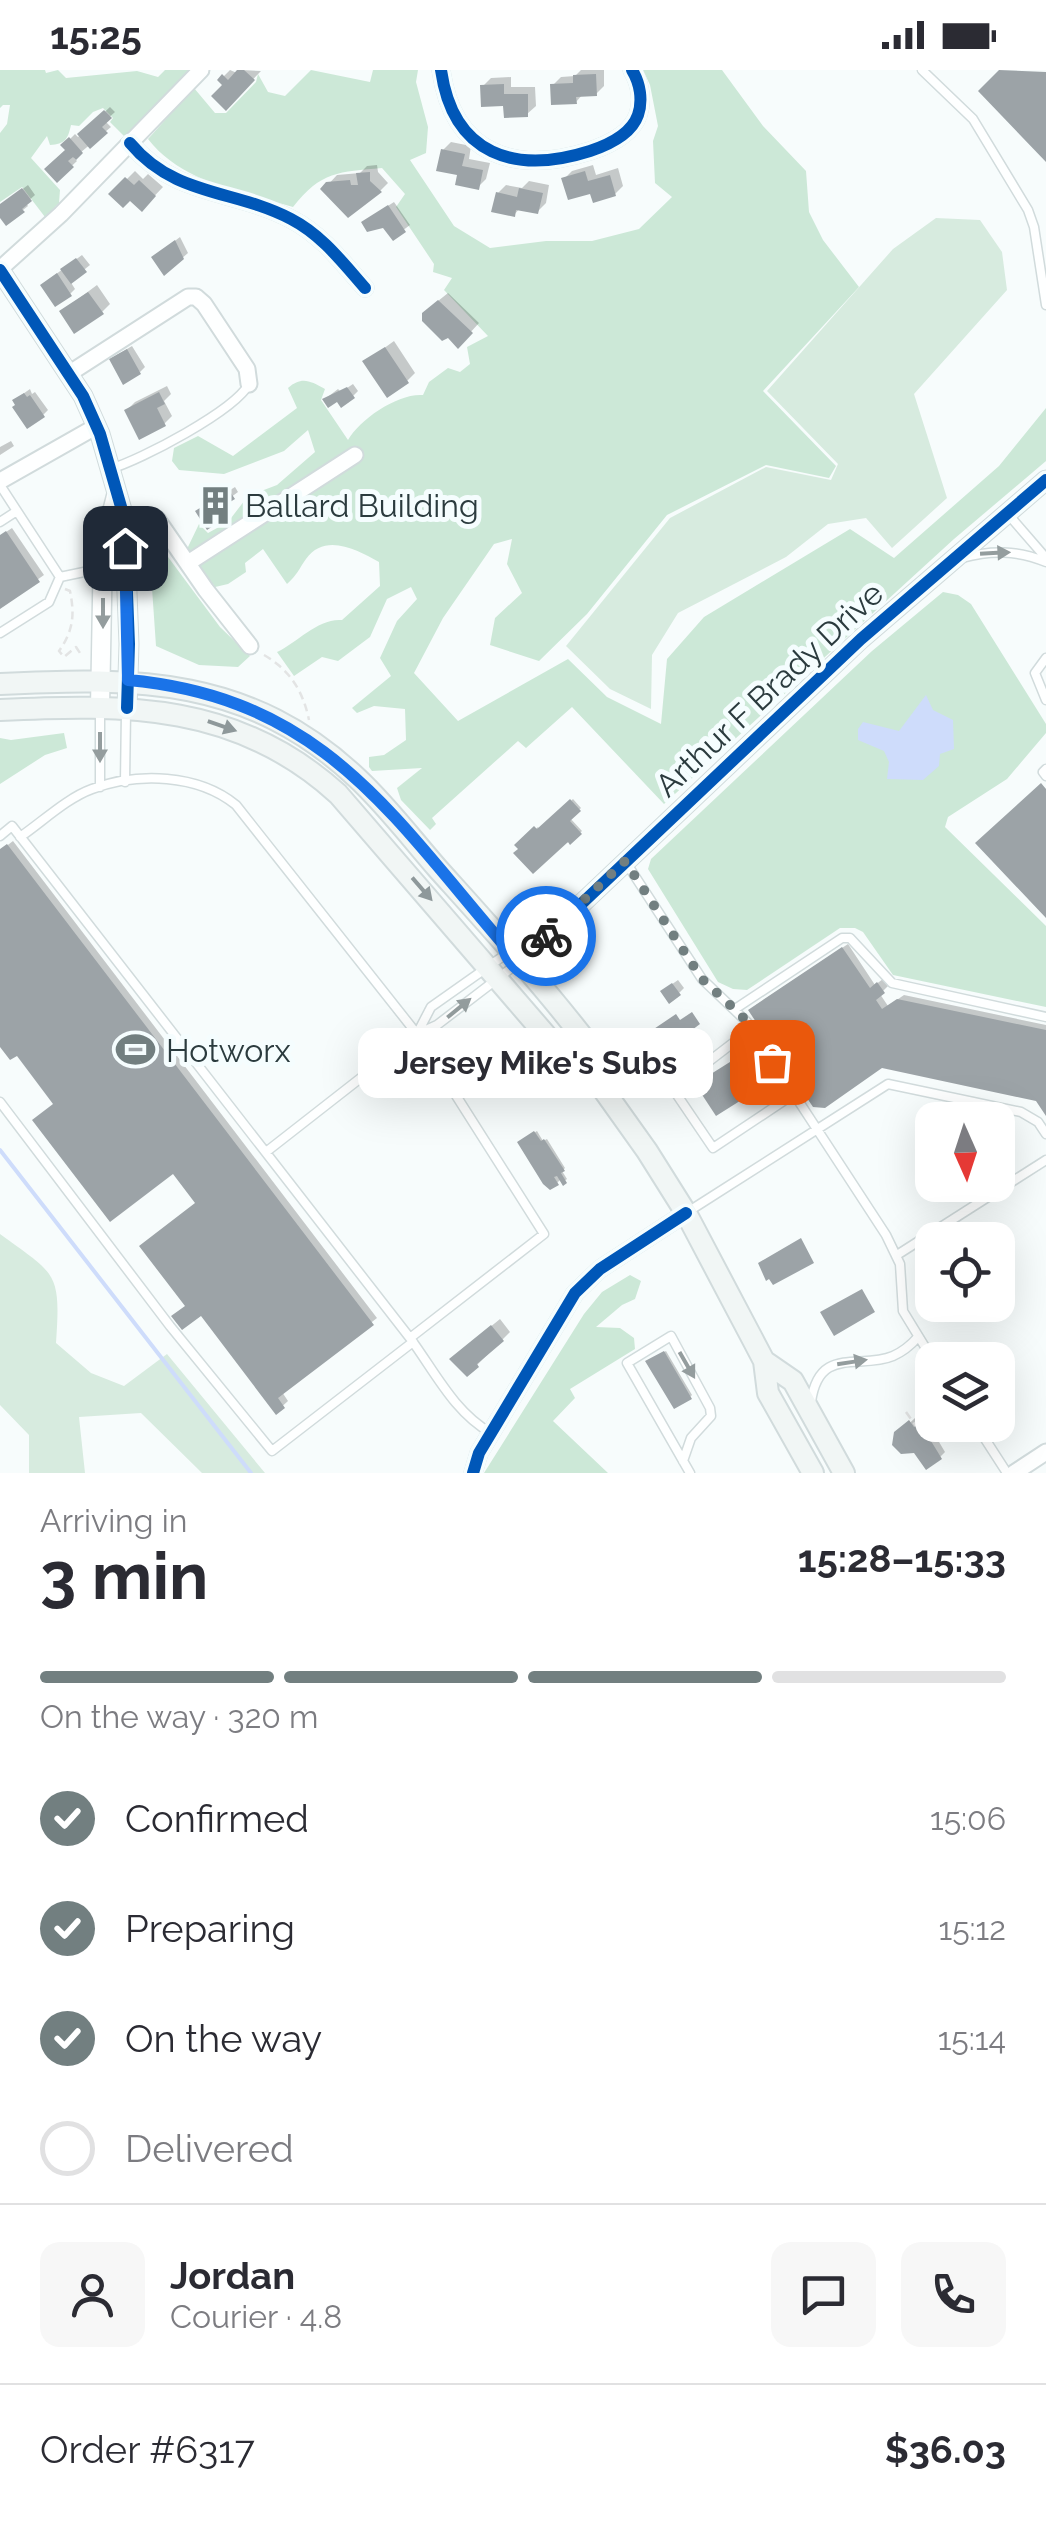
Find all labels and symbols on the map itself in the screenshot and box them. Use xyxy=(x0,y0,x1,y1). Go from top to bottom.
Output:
building icon: Ballard Building xyxy=(194,484,236,526)
place label: Ballard Building xyxy=(245,487,479,524)
pin xyxy=(83,506,168,591)
one-way arrow xyxy=(979,545,1011,561)
street label: Arthur F Brady Drive xyxy=(648,574,890,804)
one-way arrow xyxy=(95,598,111,630)
one-way arrow xyxy=(208,719,238,734)
one-way arrow xyxy=(92,732,108,763)
one-way arrow xyxy=(410,876,432,901)
courier xyxy=(496,886,596,986)
one-way arrow xyxy=(446,998,472,1019)
pin xyxy=(730,1020,815,1105)
callout: Jersey Mike's Subs xyxy=(357,1027,712,1097)
sports icon: Hotworx xyxy=(115,1029,157,1071)
place label: Hotworx xyxy=(166,1032,291,1069)
north arrow xyxy=(915,1102,1015,1202)
one-way arrow xyxy=(678,1351,696,1379)
one-way arrow xyxy=(837,1354,868,1369)

